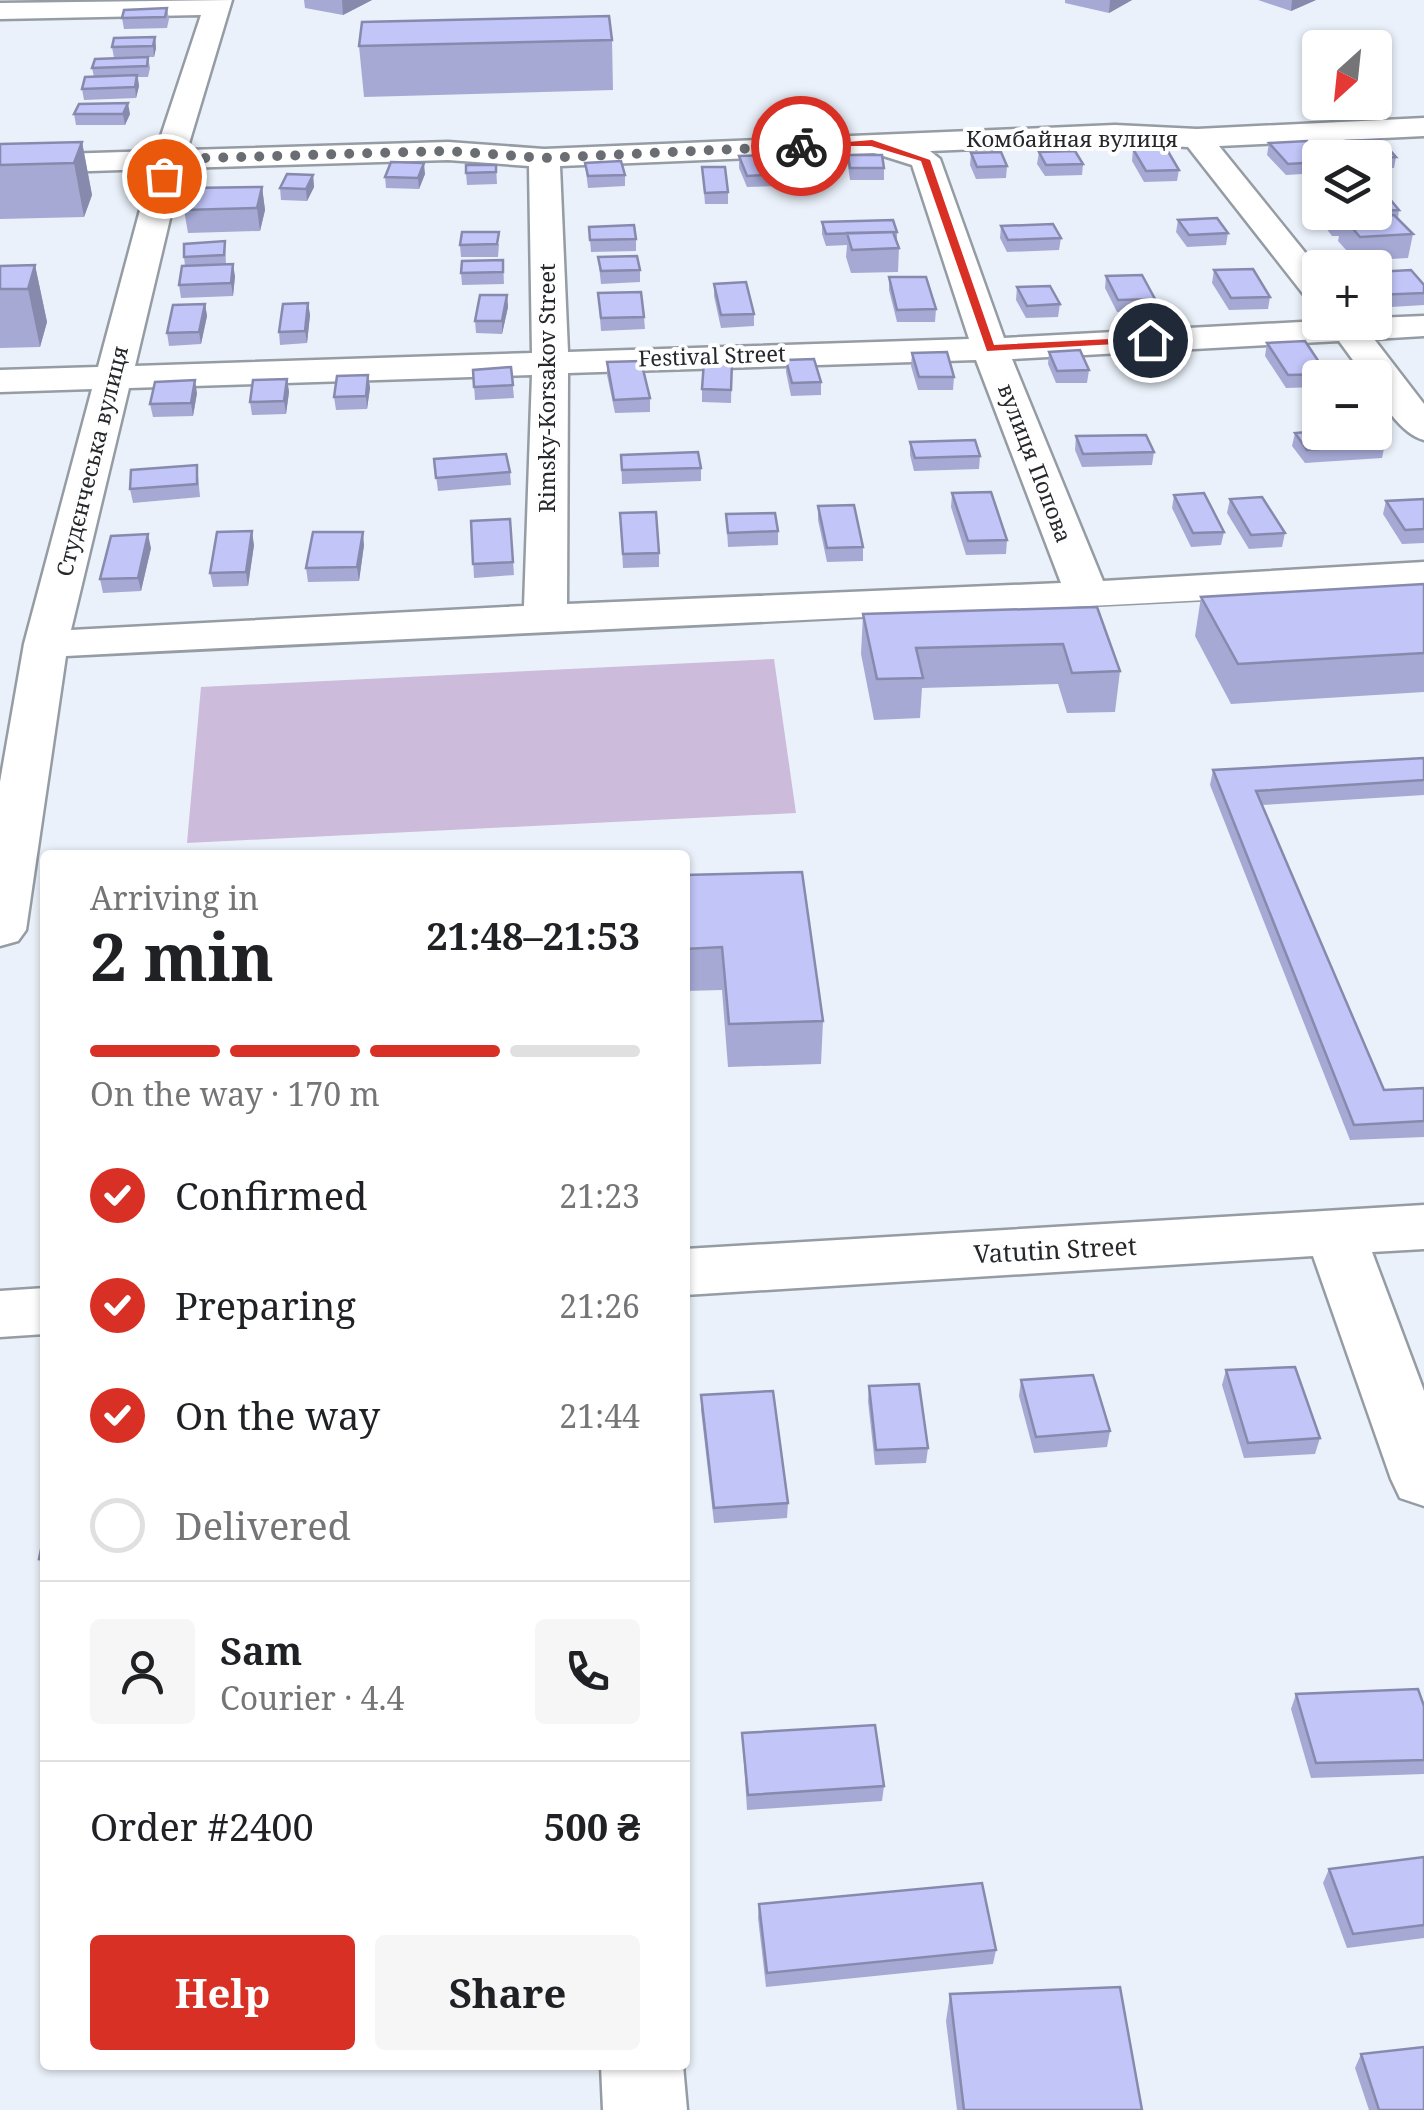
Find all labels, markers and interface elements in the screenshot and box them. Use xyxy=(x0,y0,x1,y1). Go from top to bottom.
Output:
north arrow xyxy=(1302,30,1392,120)
map controls xyxy=(1302,30,1392,450)
courier xyxy=(751,96,851,196)
icon: bike xyxy=(774,119,829,174)
street label: Комбайная вулиця xyxy=(966,123,1178,153)
pin xyxy=(122,134,207,219)
button: layers xyxy=(1302,140,1392,230)
icon: bag xyxy=(137,149,192,204)
button: + xyxy=(1302,250,1392,340)
street label: Rimsky-Korsakov Street xyxy=(531,263,561,513)
pin xyxy=(1108,298,1193,383)
icon: home xyxy=(1123,313,1178,368)
street label: Festival Street xyxy=(638,337,786,373)
street label: Студєнчеська вулиця xyxy=(48,342,134,579)
button: − xyxy=(1302,360,1392,450)
street label: вулиця Попова xyxy=(992,379,1080,546)
text: Arriving in xyxy=(90,876,259,919)
text: 21:48–21:53 xyxy=(426,909,640,961)
text: 2 min xyxy=(90,912,274,1000)
text: On the way · 170 m xyxy=(90,1072,380,1115)
icon: check xyxy=(90,1168,145,1223)
text: Confirmed xyxy=(175,1169,367,1221)
text: 21:23 xyxy=(559,1174,640,1217)
street label: Vatutin Street xyxy=(973,1228,1138,1270)
icon: check xyxy=(90,1278,145,1333)
text: Preparing xyxy=(175,1279,356,1331)
text: 21:26 xyxy=(559,1284,640,1327)
icon: check xyxy=(90,1388,145,1443)
text: On the way xyxy=(175,1389,380,1441)
text: 21:44 xyxy=(559,1394,640,1437)
text: Delivered xyxy=(175,1499,351,1551)
button: person xyxy=(90,1619,195,1724)
button: phone xyxy=(535,1619,640,1724)
text: Sam xyxy=(220,1624,302,1676)
text: Courier · 4.4 xyxy=(220,1676,404,1719)
text: Order #2400 xyxy=(90,1800,314,1852)
text: 500 ₴ xyxy=(544,1800,640,1852)
button: Help xyxy=(90,1935,355,2050)
button: Share xyxy=(375,1935,640,2050)

